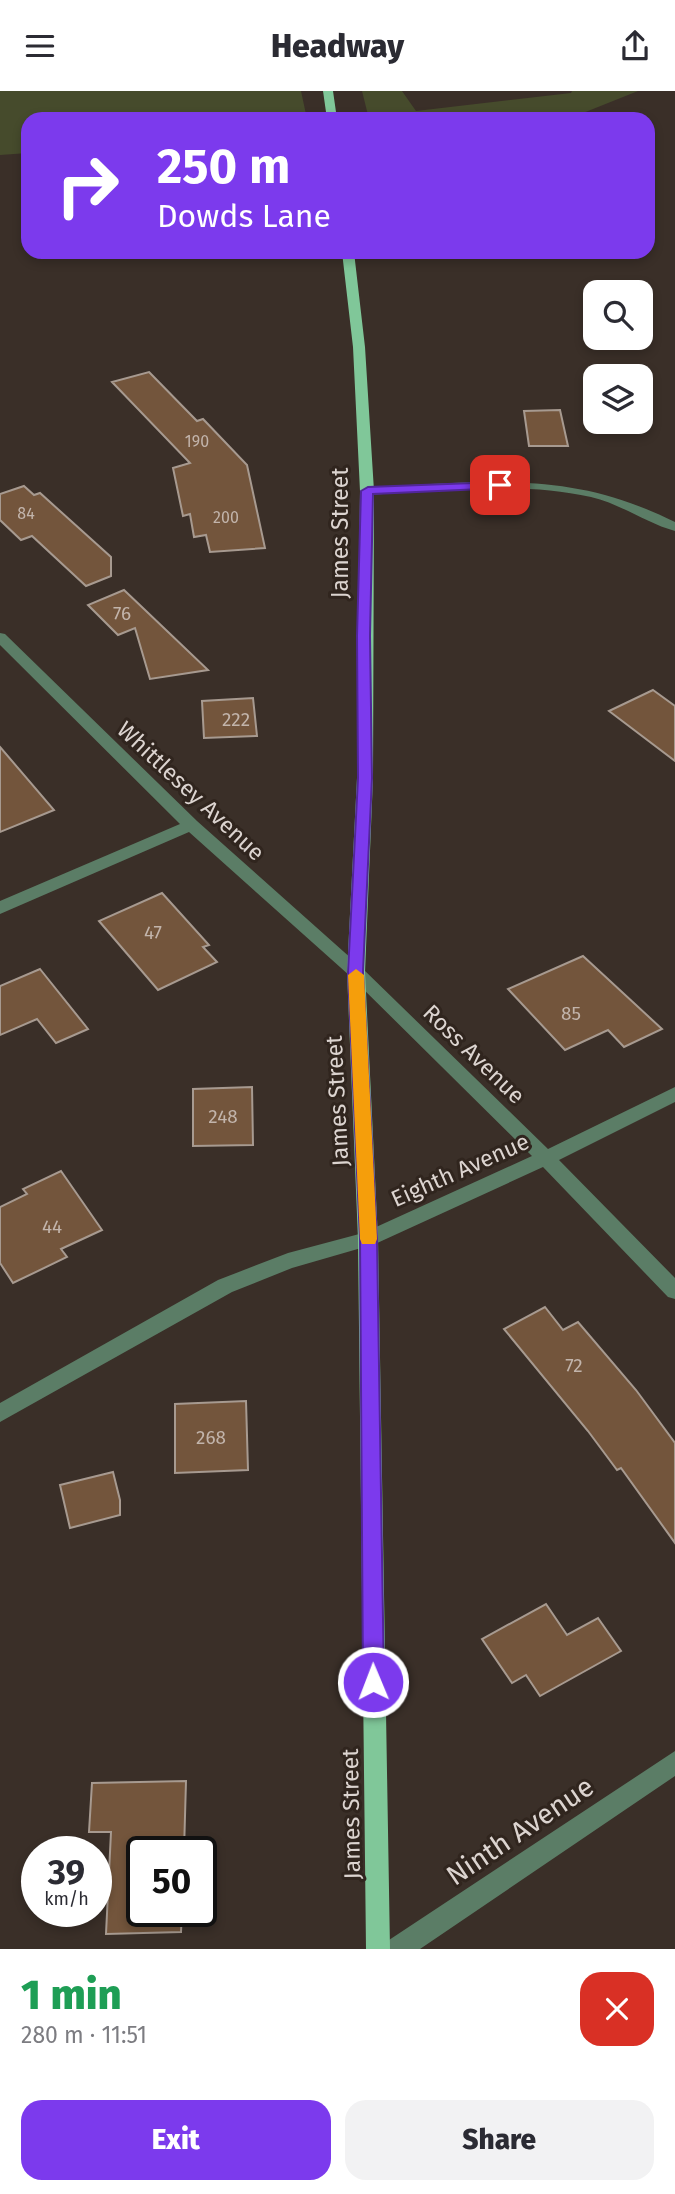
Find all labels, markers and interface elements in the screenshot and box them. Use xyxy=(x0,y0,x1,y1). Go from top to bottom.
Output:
icon: menu xyxy=(21,27,59,65)
text: Headway xyxy=(271,27,404,65)
icon: share xyxy=(616,27,654,65)
text: 250 m xyxy=(157,137,290,196)
icon: right xyxy=(42,140,133,231)
text: Dowds Lane xyxy=(157,197,331,235)
map controls xyxy=(583,280,653,434)
button: search xyxy=(583,280,653,350)
button: layers xyxy=(583,364,653,434)
house number: 190 xyxy=(185,432,209,451)
pin xyxy=(470,455,530,515)
icon: arrive xyxy=(481,466,519,504)
street label: James Street xyxy=(326,467,354,599)
house number: 84 xyxy=(17,504,35,523)
house number: 200 xyxy=(213,508,239,527)
house number: 76 xyxy=(113,602,131,625)
house number: 222 xyxy=(222,708,250,731)
street label: Whittlesey Avenue xyxy=(111,715,271,867)
house number: 47 xyxy=(144,921,162,944)
street label: Ross Avenue xyxy=(417,999,531,1109)
house number: 85 xyxy=(561,1002,581,1025)
street label: James Street xyxy=(320,1034,354,1167)
house number: 248 xyxy=(208,1105,238,1128)
street label: Eighth Avenue xyxy=(386,1127,534,1213)
house number: 44 xyxy=(42,1215,62,1238)
house number: 72 xyxy=(565,1354,583,1377)
house number: 268 xyxy=(196,1426,226,1449)
position arrow xyxy=(336,1645,410,1719)
street label: James Street xyxy=(336,1748,366,1880)
street label: Ninth Avenue xyxy=(440,1770,600,1892)
speed limit sign: 50 xyxy=(126,1836,217,1927)
text: 39 xyxy=(48,1851,85,1893)
text: km/h xyxy=(44,1888,89,1910)
text: 1 min xyxy=(21,1970,122,2020)
button: close xyxy=(580,1972,654,2046)
text: 280 m · 11:51 xyxy=(21,2021,147,2049)
button: Exit xyxy=(21,2100,331,2180)
button: Share xyxy=(345,2100,654,2180)

